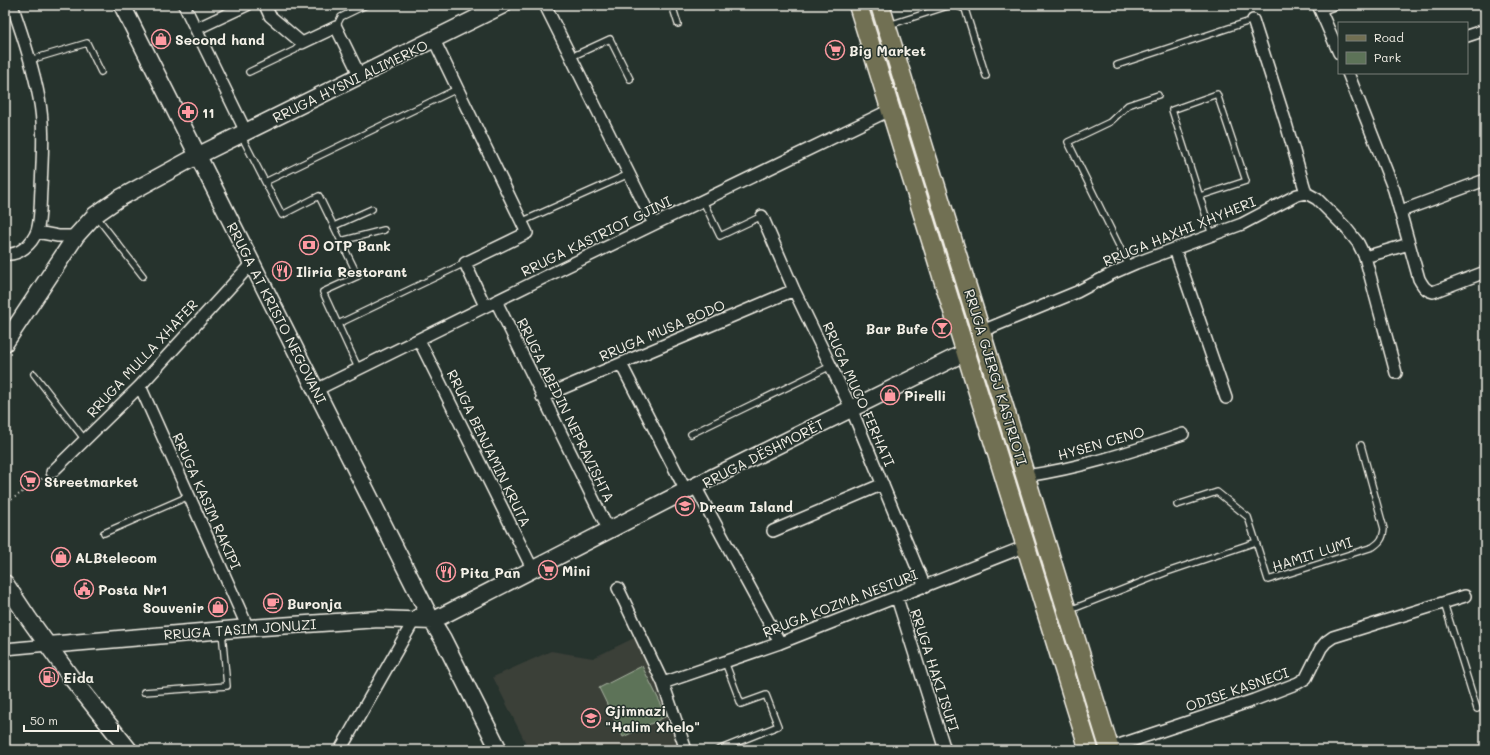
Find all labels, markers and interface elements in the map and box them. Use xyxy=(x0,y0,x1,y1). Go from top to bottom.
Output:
legend xyxy=(1338,22,1468,74)
shop icon: Second hand xyxy=(150,28,172,50)
text: Road xyxy=(1374,29,1404,45)
place label: Second hand xyxy=(175,30,265,49)
street label: RRUGA HYSNI ALIMERKO xyxy=(269,35,431,127)
supermarket icon: Big Market xyxy=(824,39,846,61)
place label: Big Market xyxy=(849,41,926,60)
text: Park xyxy=(1374,49,1401,65)
pharmacy icon: 11 xyxy=(177,101,199,123)
place label: 11 xyxy=(202,103,214,122)
street label: RRUGA KASTRIOT GJINI xyxy=(518,191,674,281)
street label: RRUGA HAXHI XHYHERI xyxy=(1100,192,1258,270)
street label: RRUGA AT KRISTO NEGOVANI xyxy=(223,219,331,407)
bank icon: OTP Bank xyxy=(298,234,320,256)
place label: OTP Bank xyxy=(323,236,391,255)
restaurant icon: Iliria Restorant xyxy=(271,260,293,282)
place label: Iliria Restorant xyxy=(296,262,407,281)
street label: RRUGA GJERGJ KASTRIOTI xyxy=(960,287,1032,467)
street label: RRUGA MULLA XHAFER xyxy=(82,295,202,421)
street label: RRUGA MUSA BODO xyxy=(596,295,728,365)
street label: RRUGA ABEDIN NEPRAVISHTA xyxy=(513,315,619,505)
bar icon: Bar Bufe xyxy=(931,317,953,339)
street label: RRUGA MUCO FERHATI xyxy=(819,319,899,469)
place label: Bar Bufe xyxy=(866,319,928,338)
street label: RRUGA BENJAMIN KRUTA xyxy=(443,366,535,530)
shop icon: Pirelli xyxy=(879,384,901,406)
place label: Pirelli xyxy=(904,386,946,405)
street label: RRUGA DËSHMORËT xyxy=(699,414,827,492)
street label: HYSEN CENO xyxy=(1055,422,1147,464)
street label: RRUGA KASIM RAKIPI xyxy=(168,430,246,572)
supermarket icon: Streetmarket xyxy=(19,470,41,492)
place label: Streetmarket xyxy=(44,472,138,491)
school or university icon: Dream Island xyxy=(674,495,696,517)
place label: Dream Island xyxy=(699,497,793,516)
street label: HAMIT LUMI xyxy=(1269,532,1355,576)
shop icon: ALBtelecom xyxy=(50,546,72,568)
place label: ALBtelecom xyxy=(75,548,157,567)
supermarket icon: Mini xyxy=(537,559,559,581)
restaurant icon: Pita Pan xyxy=(435,561,457,583)
place label: Mini xyxy=(562,561,591,580)
place label: Pita Pan xyxy=(460,563,520,582)
street label: RRUGA KOZMA NESTURI xyxy=(760,565,920,641)
public building icon: Posta Nr1 xyxy=(73,578,95,600)
place label: Posta Nr1 xyxy=(98,580,167,599)
cafe icon: Buronja xyxy=(262,592,284,614)
place label: Buronja xyxy=(287,594,343,613)
shop icon: Souvenir xyxy=(207,596,229,618)
place label: Souvenir xyxy=(143,598,204,617)
street label: RRUGA HAKI ISUFI xyxy=(906,606,964,734)
street label: RRUGA TASIM JONUZI xyxy=(163,614,317,644)
street label: ODISE KASNECI xyxy=(1183,662,1291,716)
fuel station icon: Eida xyxy=(38,666,60,688)
place label: Eida xyxy=(63,668,95,687)
place label: Gjimnazi "Halim Xhelo" xyxy=(605,701,700,736)
scale bar xyxy=(24,707,118,733)
school or university icon: Gjimnazi "Halim Xhelo" xyxy=(580,707,602,729)
text: 50 m xyxy=(30,712,58,728)

